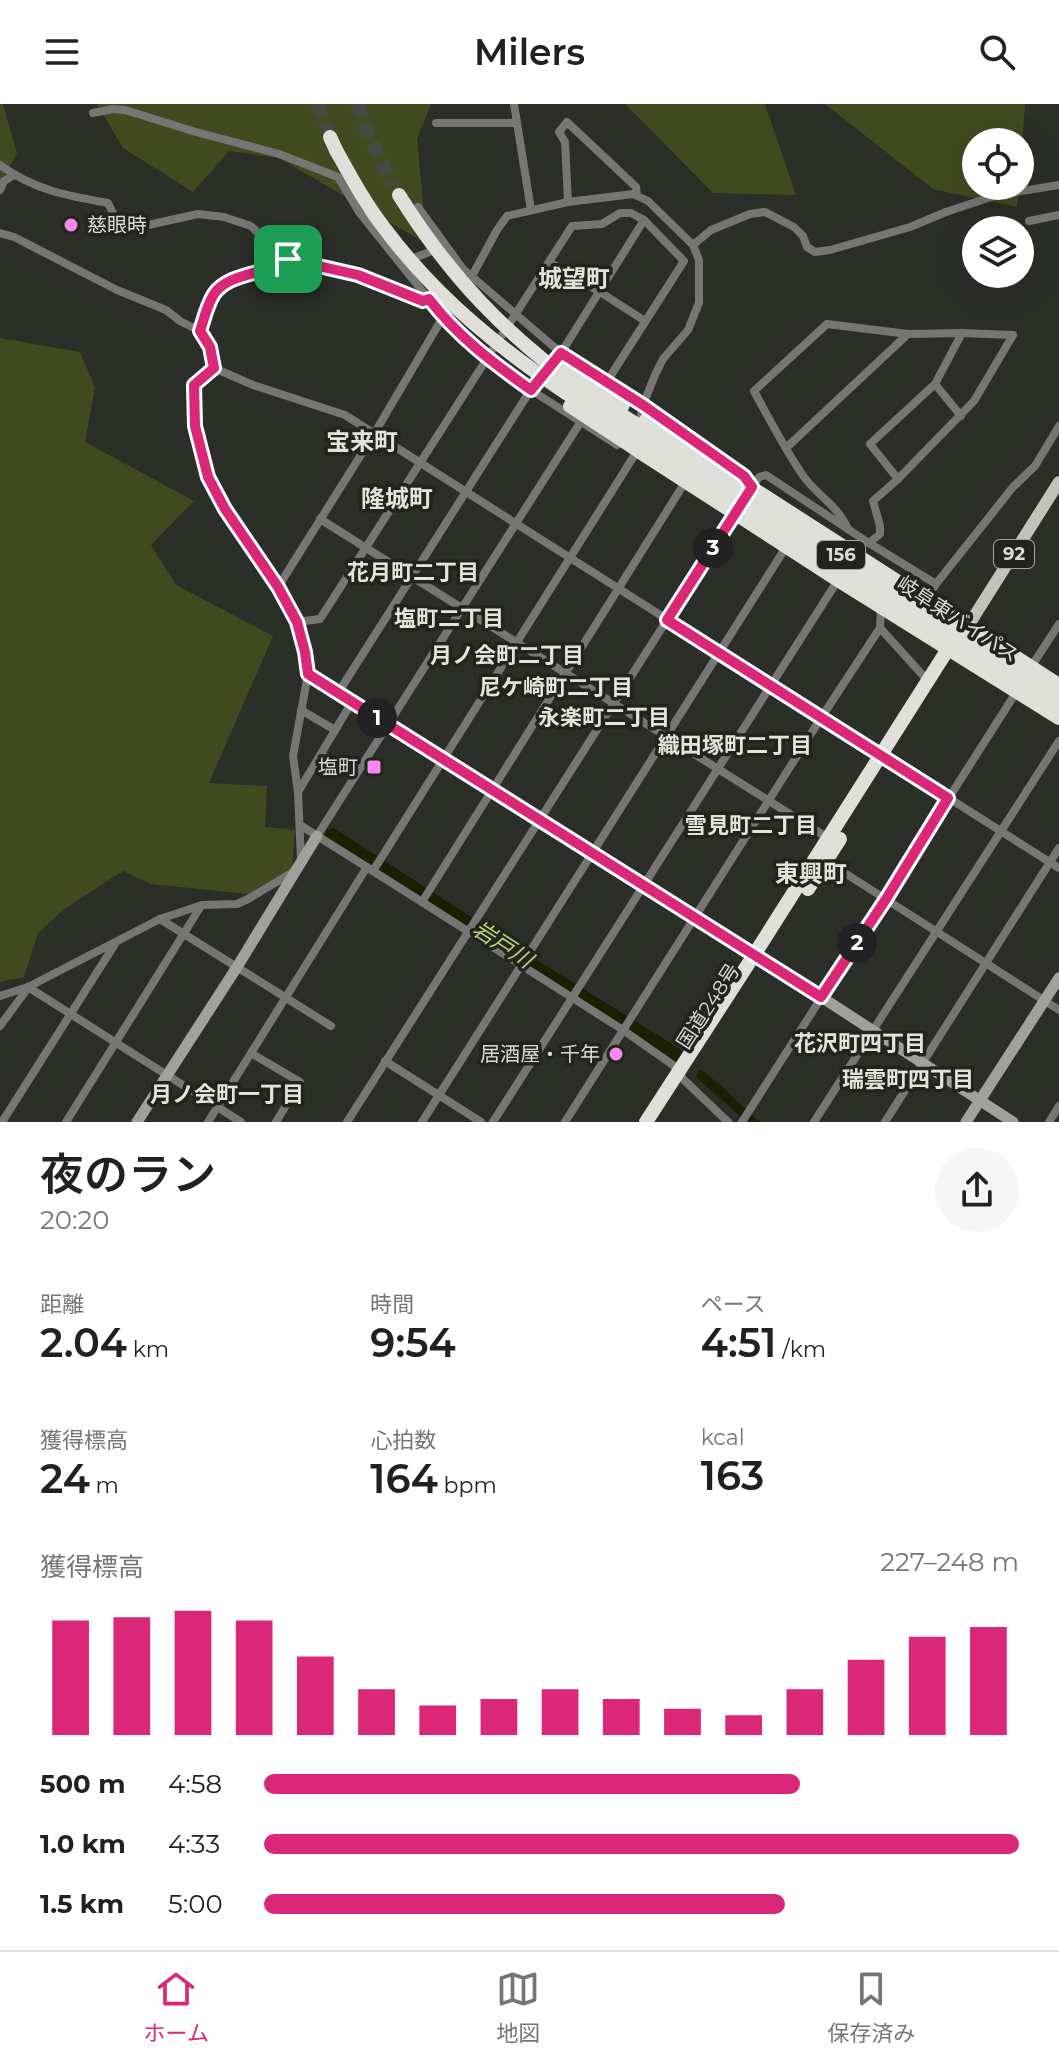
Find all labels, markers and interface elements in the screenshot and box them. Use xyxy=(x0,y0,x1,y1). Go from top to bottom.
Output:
icon: menu xyxy=(40,30,84,74)
text: Milers xyxy=(474,30,585,74)
icon: search xyxy=(975,30,1019,74)
map controls xyxy=(962,128,1034,288)
button: locate xyxy=(962,128,1034,200)
place label: 慈眼時 xyxy=(87,213,147,237)
marker: 慈眼時 xyxy=(62,216,80,234)
button: layers xyxy=(962,216,1034,288)
pin xyxy=(254,225,322,293)
icon: arrive xyxy=(266,237,310,281)
district label: 城望町 xyxy=(538,264,610,293)
district label: 宝来町 xyxy=(326,427,398,456)
district label: 隆城町 xyxy=(361,484,433,513)
pin: 3 xyxy=(693,528,733,568)
text: 3 xyxy=(706,534,720,561)
road number: 92 xyxy=(994,540,1034,568)
road number: 156 xyxy=(817,541,865,569)
district label: 花月町二丁目 xyxy=(347,559,479,586)
street label: 岐阜東バイパス xyxy=(893,571,1023,667)
district label: 塩町二丁目 xyxy=(394,605,504,632)
district label: 月ノ会町二丁目 xyxy=(430,642,584,669)
district label: 尼ケ崎町二丁目 xyxy=(479,674,633,701)
pin: 1 xyxy=(357,698,397,738)
text: 1 xyxy=(373,704,381,731)
district label: 永楽町二丁目 xyxy=(538,704,670,731)
district label: 織田塚町二丁目 xyxy=(658,732,812,759)
place label: 塩町 xyxy=(318,755,358,779)
marker: 塩町 xyxy=(365,758,383,776)
district label: 雪見町二丁目 xyxy=(685,812,817,839)
district label: 東興町 xyxy=(775,859,847,888)
water label: 岩戸川 xyxy=(468,915,539,975)
pin: 2 xyxy=(837,923,877,963)
text: 2 xyxy=(851,929,863,956)
street label: 国道248号 xyxy=(671,959,745,1053)
district label: 花沢町四丁目 xyxy=(794,1030,926,1057)
place label: 居酒屋・千年 xyxy=(480,1042,600,1066)
marker: 居酒屋・千年 xyxy=(607,1045,625,1063)
district label: 瑞雲町四丁目 xyxy=(842,1066,974,1093)
district label: 月ノ会町一丁目 xyxy=(150,1081,304,1108)
text: 夜のラン xyxy=(40,1147,216,1201)
button: share xyxy=(935,1148,1019,1232)
text: 20:20 xyxy=(40,1204,109,1236)
text: 距離 xyxy=(40,1291,84,1318)
text: 時間 xyxy=(370,1291,414,1318)
text: ペース xyxy=(701,1291,766,1318)
text: 2.04 xyxy=(40,1318,127,1367)
text: 9:54 xyxy=(370,1318,456,1367)
text: 4:51 xyxy=(701,1318,776,1367)
text: km xyxy=(127,1336,169,1363)
text: /km xyxy=(776,1336,826,1363)
text: kcal xyxy=(701,1424,745,1451)
text: 獲得標高 xyxy=(40,1427,128,1454)
text: 心拍数 xyxy=(370,1427,436,1454)
text: 163 xyxy=(701,1451,764,1500)
text: 24 xyxy=(40,1454,90,1503)
text: 164 xyxy=(370,1454,438,1503)
text: m xyxy=(90,1472,119,1499)
text: bpm xyxy=(438,1472,497,1499)
text: 227–248 m xyxy=(880,1546,1019,1578)
text: 獲得標高 xyxy=(40,1551,144,1583)
text: 500 m xyxy=(40,1768,125,1800)
text: 4:58 xyxy=(168,1768,222,1800)
text: 1.0 km xyxy=(40,1828,126,1860)
text: 4:33 xyxy=(168,1828,220,1860)
text: 1.5 km xyxy=(40,1888,124,1920)
text: 5:00 xyxy=(168,1888,223,1920)
tab: ホーム xyxy=(144,1967,209,2047)
tab: 地図 xyxy=(496,1967,540,2047)
tab: 保存済み xyxy=(827,1967,915,2047)

